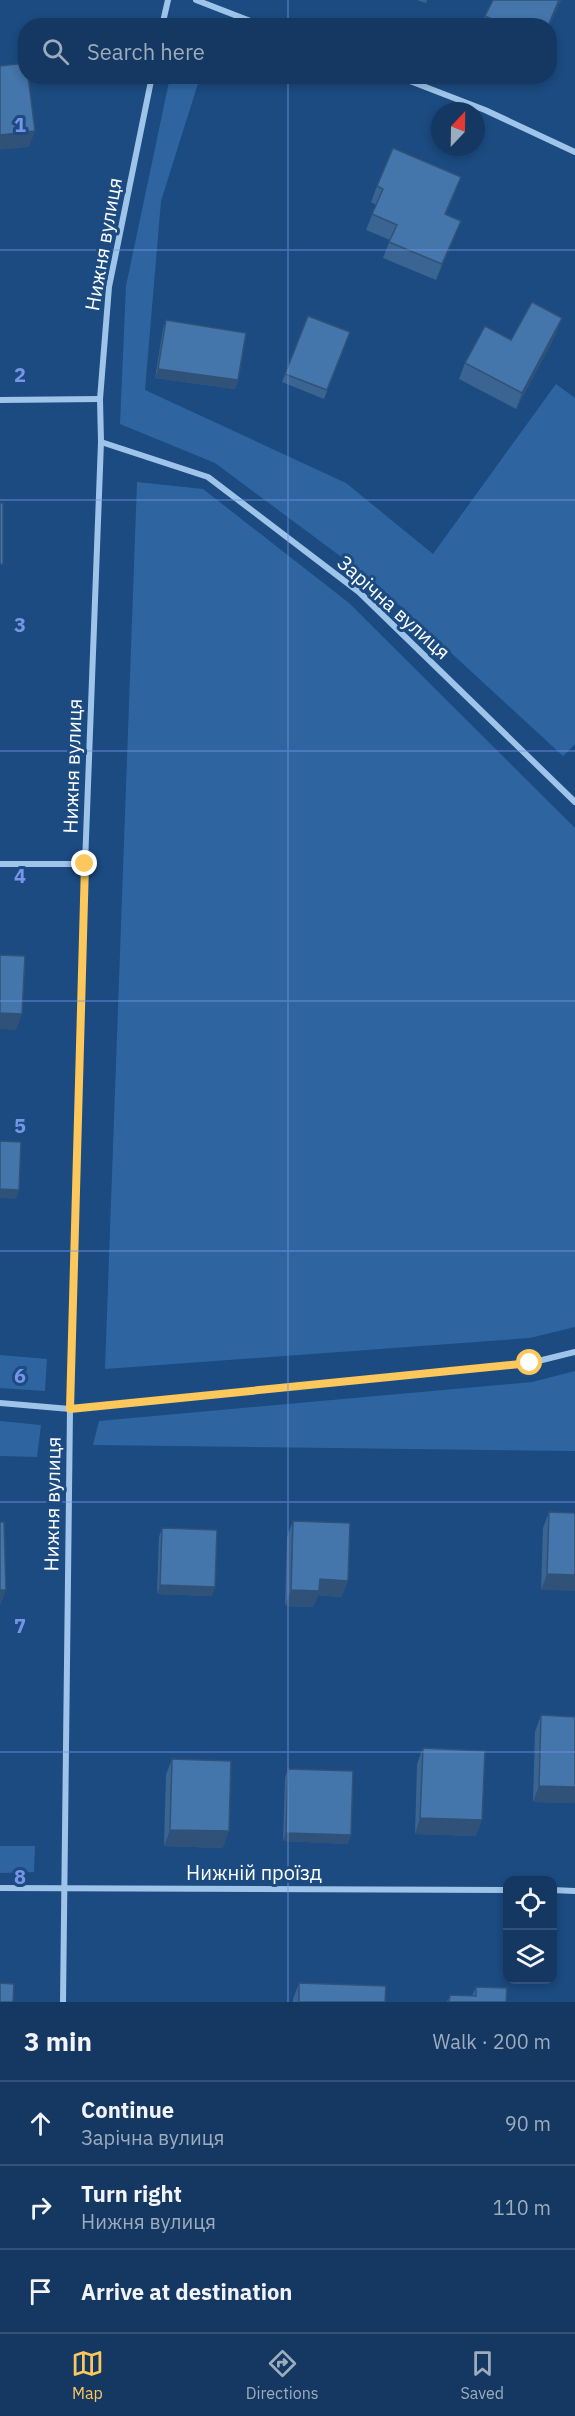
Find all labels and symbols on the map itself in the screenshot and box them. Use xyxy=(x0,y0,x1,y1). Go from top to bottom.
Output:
north arrow xyxy=(431,102,485,156)
text: 1 xyxy=(14,111,26,138)
street label: Нижня вулиця xyxy=(78,175,128,313)
text: 2 xyxy=(14,361,26,388)
street label: Зарічна вулиця xyxy=(332,549,456,665)
text: 3 xyxy=(14,611,26,638)
street label: Нижня вулиця xyxy=(56,698,88,834)
route end xyxy=(71,850,97,876)
text: 4 xyxy=(14,862,26,889)
text: 5 xyxy=(14,1112,26,1139)
route start xyxy=(516,1349,542,1375)
text: 6 xyxy=(14,1362,26,1389)
street label: Нижня вулиця xyxy=(37,1436,67,1572)
text: 7 xyxy=(14,1612,26,1639)
street label: Нижній проїзд xyxy=(186,1859,322,1886)
text: 8 xyxy=(14,1863,26,1890)

